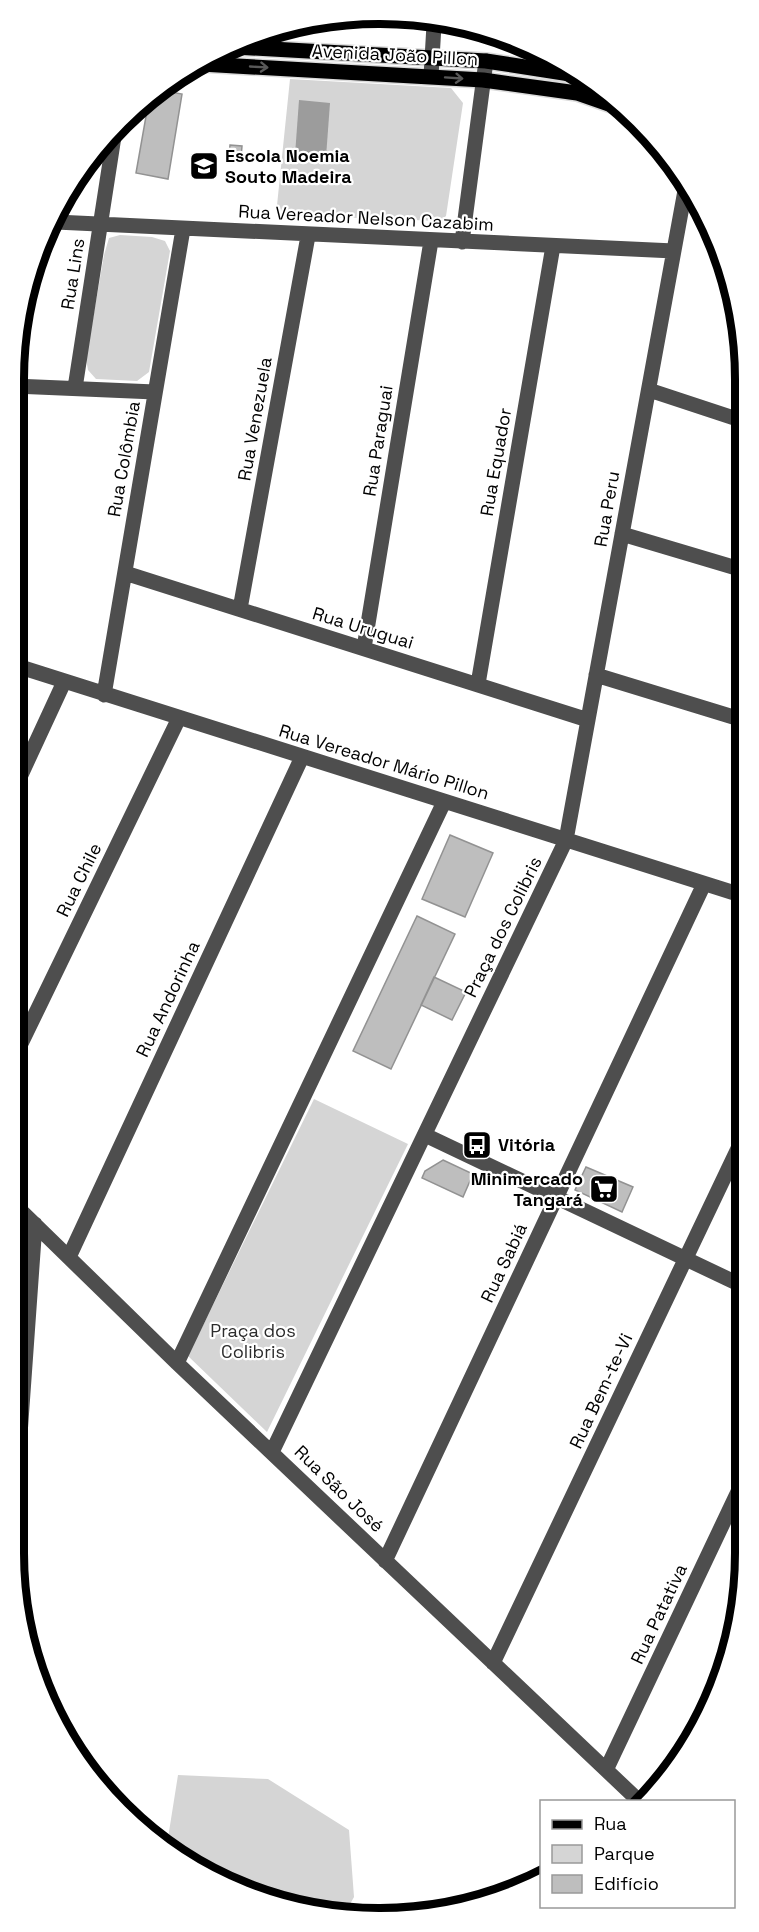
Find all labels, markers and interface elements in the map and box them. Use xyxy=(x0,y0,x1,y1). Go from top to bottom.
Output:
street label: Avenida João Pillon xyxy=(311,39,479,70)
one-way arrow xyxy=(249,62,269,73)
one-way arrow xyxy=(444,72,464,83)
place label: Escola Noemia Souto Madeira xyxy=(225,144,352,188)
school or university icon: Escola Noemia Souto Madeira xyxy=(188,150,220,182)
street label: Rua Vereador Nelson Cazabim xyxy=(238,199,494,236)
street label: Rua Lins xyxy=(56,237,90,311)
street label: Rua Venezuela xyxy=(232,355,277,483)
street label: Rua Paraguai xyxy=(357,384,398,498)
street label: Rua Colômbia xyxy=(102,399,145,519)
street label: Rua Equador xyxy=(475,406,516,518)
street label: Rua Peru xyxy=(589,469,624,549)
street label: Rua Uruguai xyxy=(310,601,416,654)
street label: Rua Vereador Mário Pillon xyxy=(276,719,492,804)
street label: Rua Chile xyxy=(51,839,106,921)
street label: Praça dos Colibris xyxy=(459,853,547,1001)
street label: Rua Andorinha xyxy=(131,937,205,1061)
bus stop icon: Vitória xyxy=(461,1129,493,1161)
place label: Vitória xyxy=(498,1133,556,1156)
place label: Minimercado Tangará xyxy=(471,1167,584,1211)
supermarket icon: Minimercado Tangará xyxy=(588,1173,620,1205)
street label: Rua Sabiá xyxy=(475,1219,532,1306)
park label: Praça dos Colibris xyxy=(210,1319,296,1363)
street label: Rua Bem-te-Vi xyxy=(564,1330,637,1452)
street label: Rua São José xyxy=(290,1440,389,1537)
street label: Rua Patativa xyxy=(625,1560,692,1668)
legend xyxy=(540,1800,735,1908)
text: Rua xyxy=(594,1812,627,1835)
text: Parque xyxy=(594,1842,655,1865)
text: Edifício xyxy=(594,1872,659,1895)

